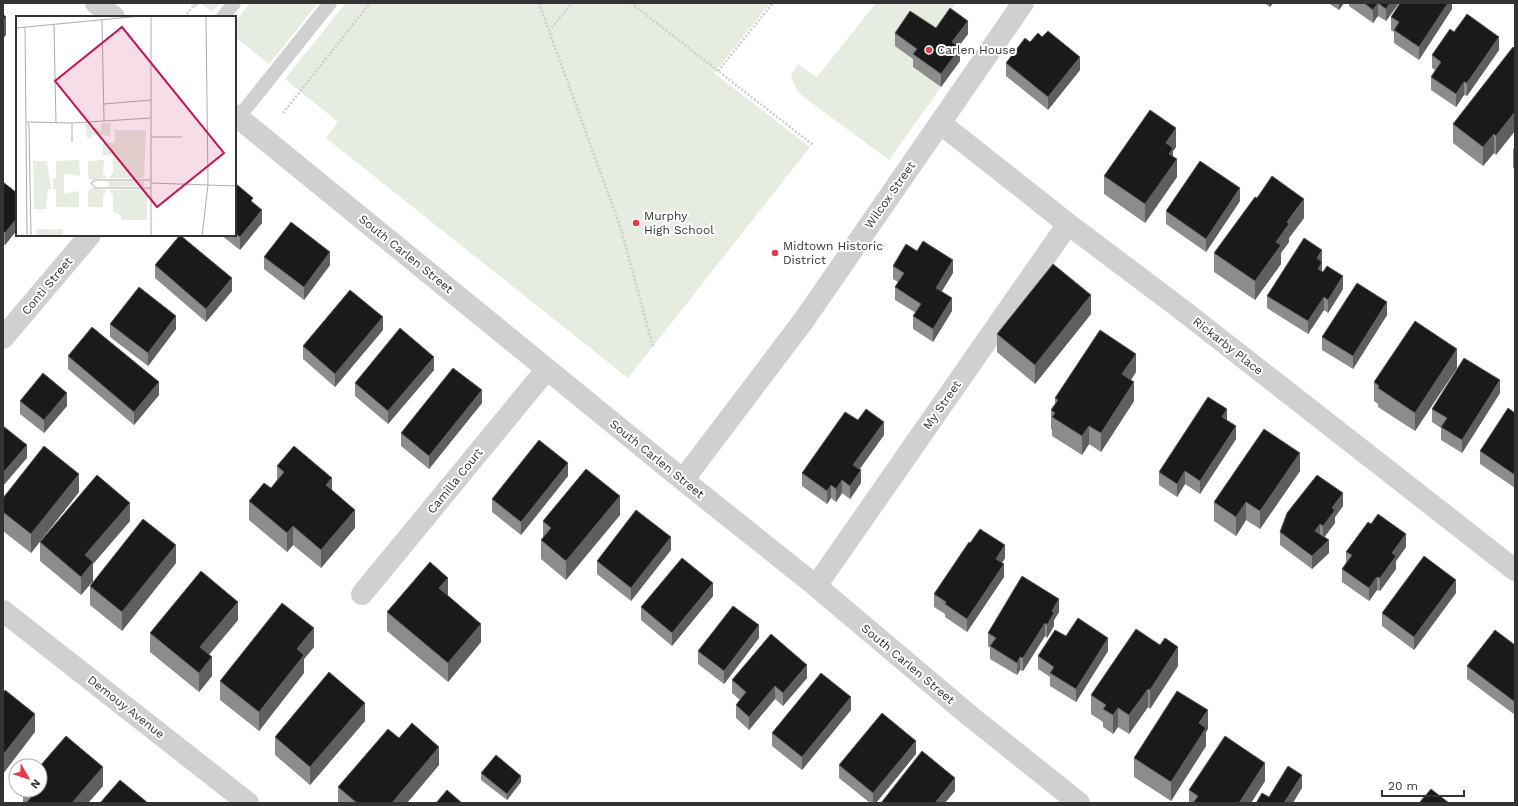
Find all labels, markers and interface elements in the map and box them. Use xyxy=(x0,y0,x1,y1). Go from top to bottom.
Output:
inset map xyxy=(16,16,236,236)
place label: Carlen House xyxy=(937,43,1016,57)
marker: Carlen House xyxy=(924,45,934,55)
street label: Wilcox Street xyxy=(862,159,918,231)
place label: Murphy High School xyxy=(644,209,714,237)
street label: South Carlen Street xyxy=(356,212,456,296)
marker: Murphy High School xyxy=(631,218,641,228)
place label: Midtown Historic District xyxy=(783,239,883,267)
marker: Midtown Historic District xyxy=(770,248,780,258)
street label: Conti Street xyxy=(19,254,75,318)
street label: Rickarby Place xyxy=(1190,314,1266,378)
street label: My Street xyxy=(920,378,964,432)
street label: South Carlen Street xyxy=(607,417,707,501)
street label: Camilla Court xyxy=(424,446,486,516)
street label: South Carlen Street xyxy=(859,621,957,707)
street label: Demouy Avenue xyxy=(85,673,167,741)
north arrow xyxy=(8,758,48,798)
scale bar xyxy=(1382,772,1464,798)
text: N xyxy=(28,777,43,791)
text: 20 m xyxy=(1388,779,1418,793)

